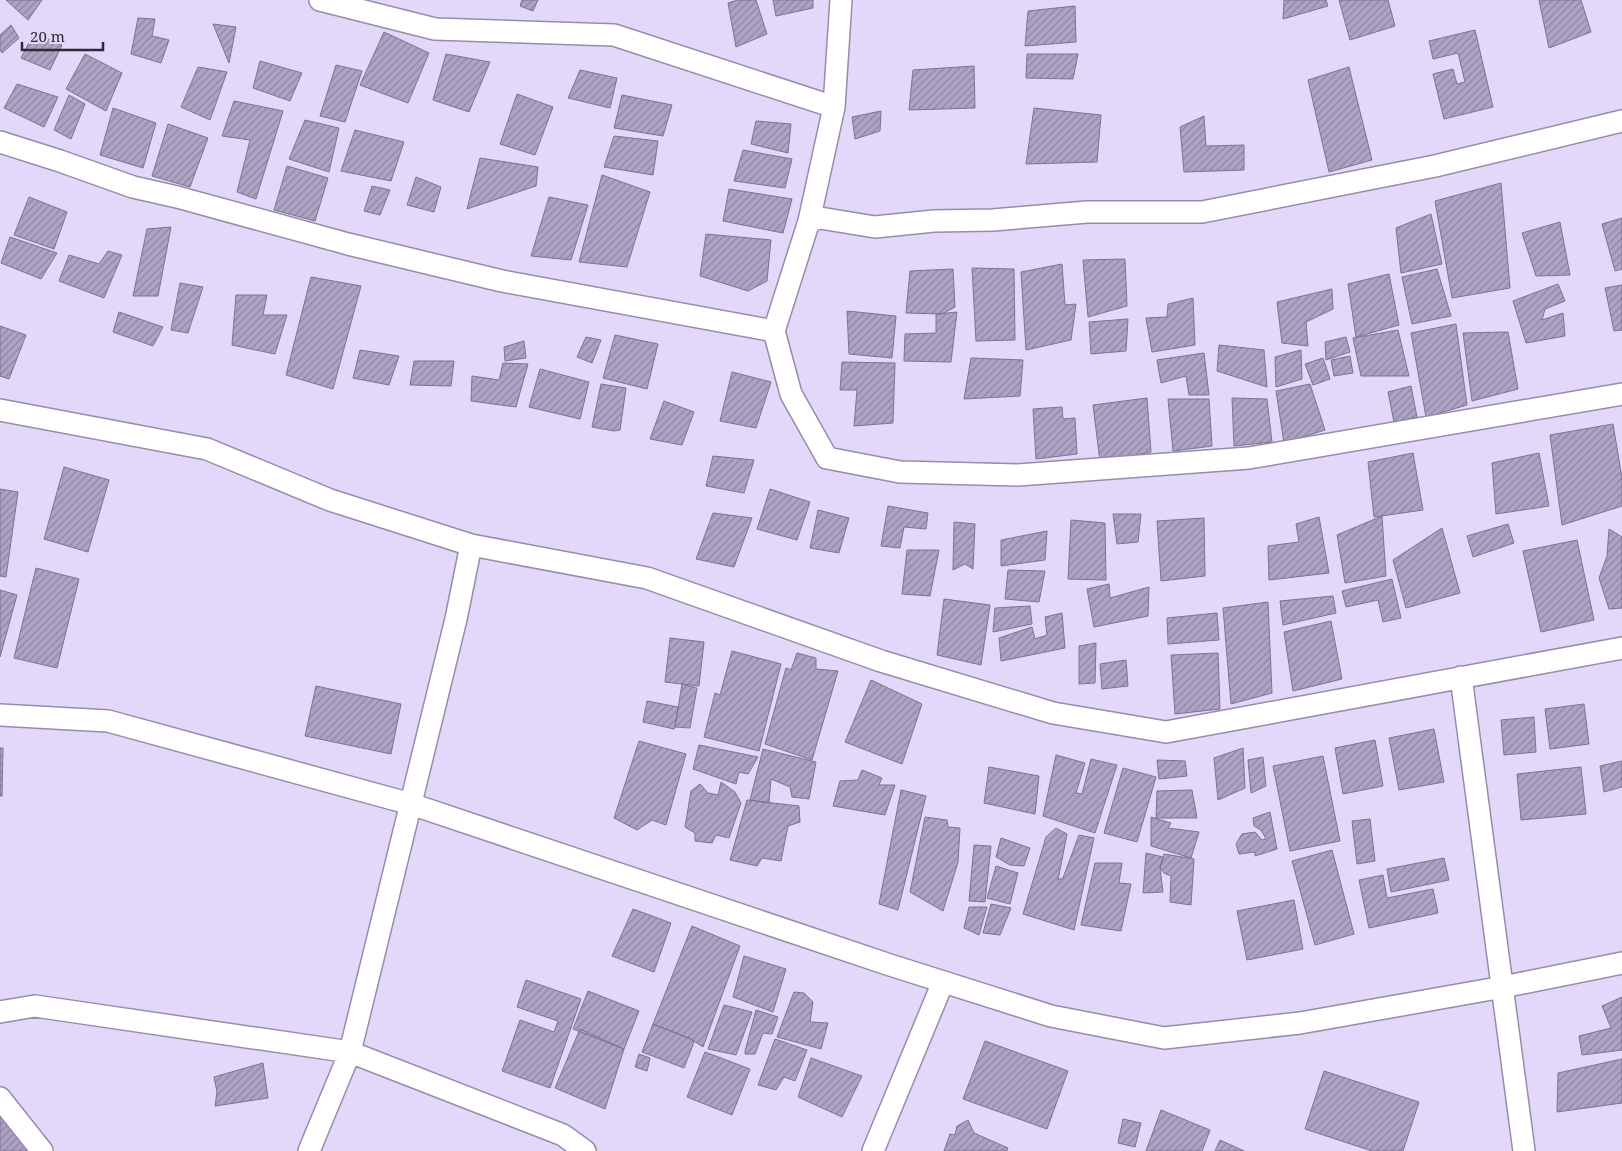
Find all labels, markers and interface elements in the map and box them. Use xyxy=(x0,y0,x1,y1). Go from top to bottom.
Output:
scale bar xyxy=(22,20,104,52)
text: 20 m xyxy=(30,26,65,46)

